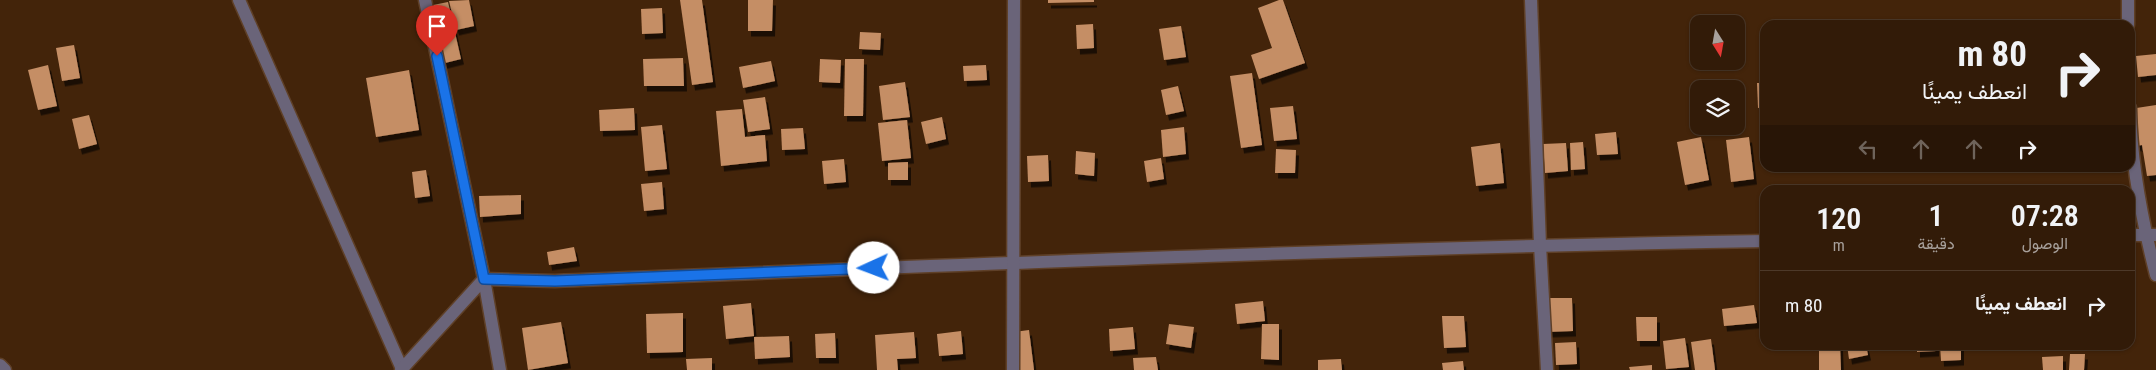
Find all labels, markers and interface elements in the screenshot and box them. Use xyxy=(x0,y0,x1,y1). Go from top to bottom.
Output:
pin xyxy=(416,5,458,56)
icon: arrive xyxy=(423,12,451,40)
north arrow xyxy=(1690,15,1745,70)
map controls xyxy=(1690,15,1745,135)
text: 80 m xyxy=(1958,34,2027,75)
icon: right xyxy=(2045,40,2110,105)
text: انعطف يمينًا xyxy=(1922,79,2027,104)
button: layers xyxy=(1690,80,1745,135)
icon: left xyxy=(1854,135,1882,163)
icon: ahead xyxy=(1907,135,1935,163)
icon: ahead xyxy=(1960,135,1988,163)
icon: right xyxy=(2013,135,2041,163)
text: 1 xyxy=(1928,198,1944,233)
text: 07:28 xyxy=(2011,198,2079,233)
text: 120 xyxy=(1816,201,1861,236)
text: دقيقة xyxy=(1918,234,1955,253)
text: الوصول xyxy=(2022,234,2068,253)
text: m xyxy=(1833,236,1845,255)
position arrow xyxy=(847,241,899,293)
text: انعطف يمينًا xyxy=(1975,292,2067,315)
icon: right xyxy=(2082,292,2110,320)
text: 80 m xyxy=(1785,294,1822,317)

